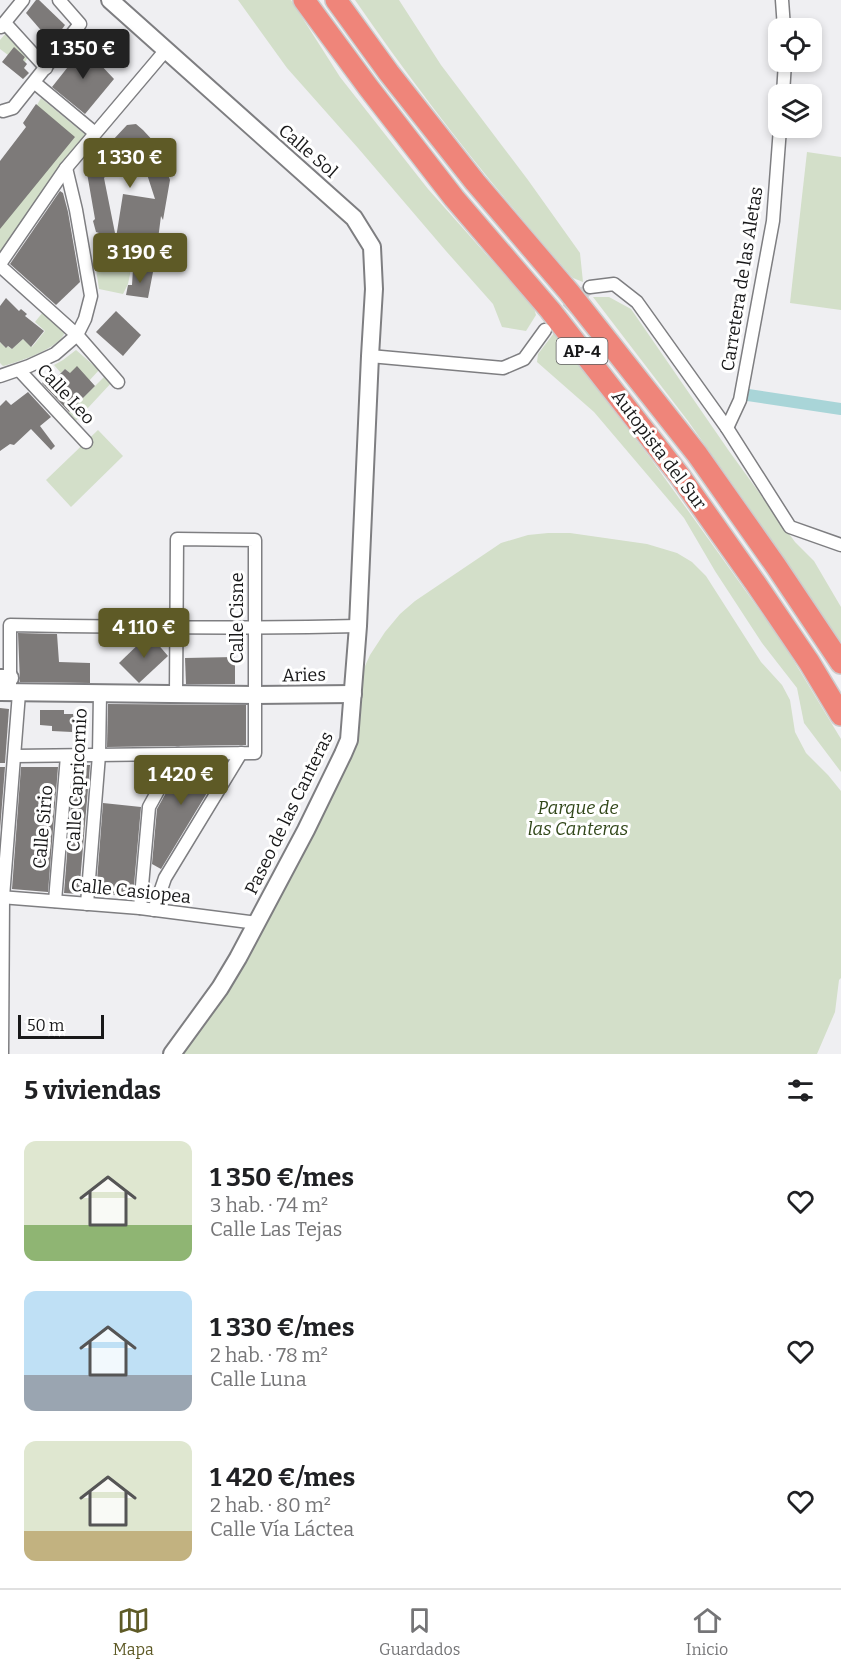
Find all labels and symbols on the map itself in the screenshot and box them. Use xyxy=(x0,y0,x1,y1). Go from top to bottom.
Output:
pin: 1 350 € xyxy=(28,29,138,80)
street label: Calle Sol xyxy=(274,119,342,183)
pin: 1 330 € xyxy=(75,138,185,189)
street label: Carretera de las Aletas xyxy=(717,185,767,373)
pin: 3 190 € xyxy=(85,233,195,284)
road number: AP-4 xyxy=(556,338,608,364)
street label: Calle Leo xyxy=(32,359,100,429)
street label: Autopista del Sur xyxy=(607,386,711,514)
street label: Calle Cisne xyxy=(226,572,248,664)
pin: 4 110 € xyxy=(89,608,199,659)
street label: Aries xyxy=(282,664,326,686)
street label: Calle Capricornio xyxy=(62,708,92,852)
street label: Paseo de las Canteras xyxy=(240,728,338,898)
pin: 1 420 € xyxy=(126,755,236,806)
street label: Calle Sirio xyxy=(28,784,58,870)
park label: Parque de las Canteras xyxy=(528,797,629,840)
street label: Calle Casiopea xyxy=(70,874,192,908)
scale bar xyxy=(18,1012,104,1040)

